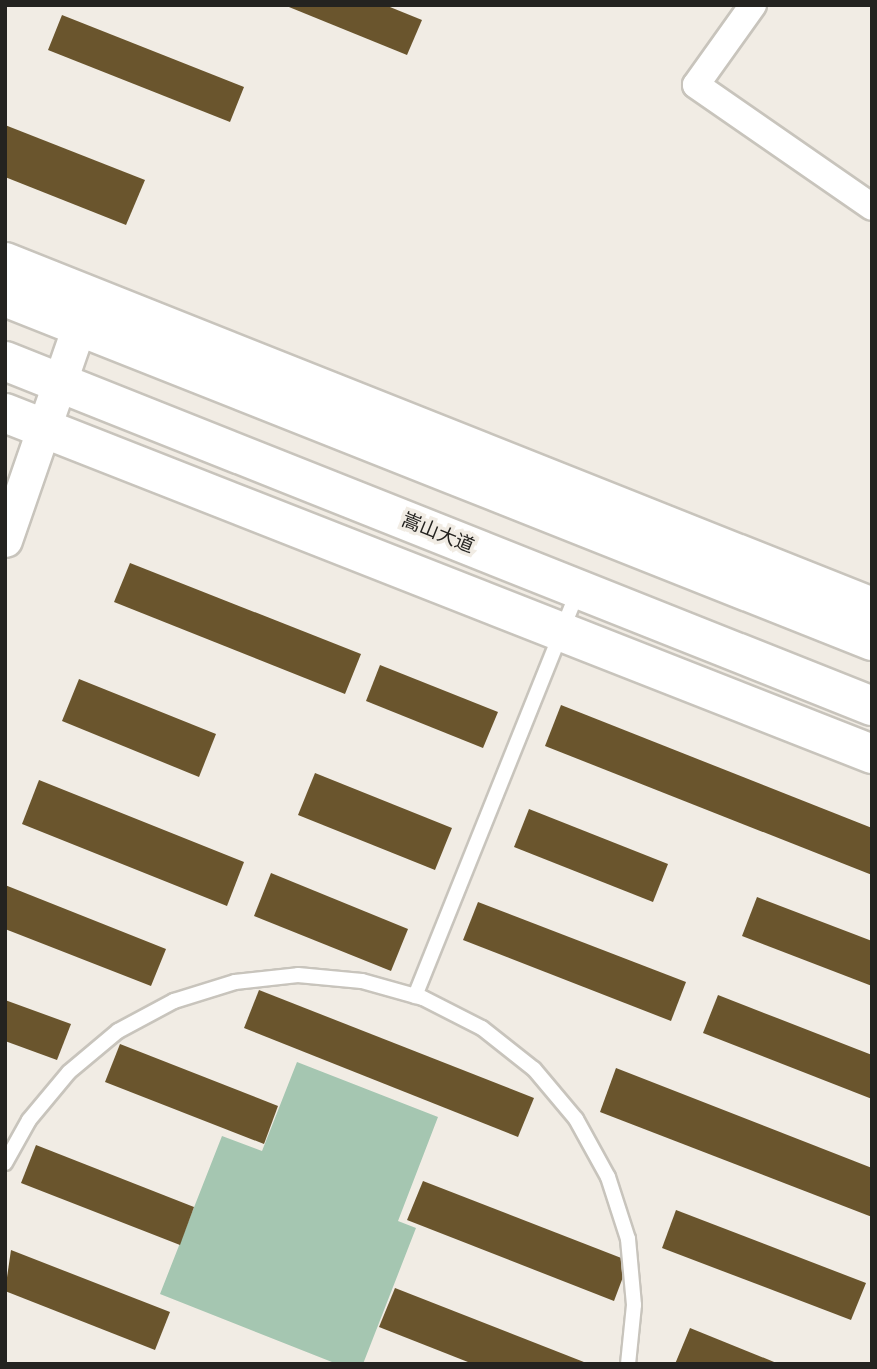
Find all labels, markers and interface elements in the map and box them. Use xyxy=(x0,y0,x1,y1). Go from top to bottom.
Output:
street label: 嵩山大道 xyxy=(398,508,478,558)

